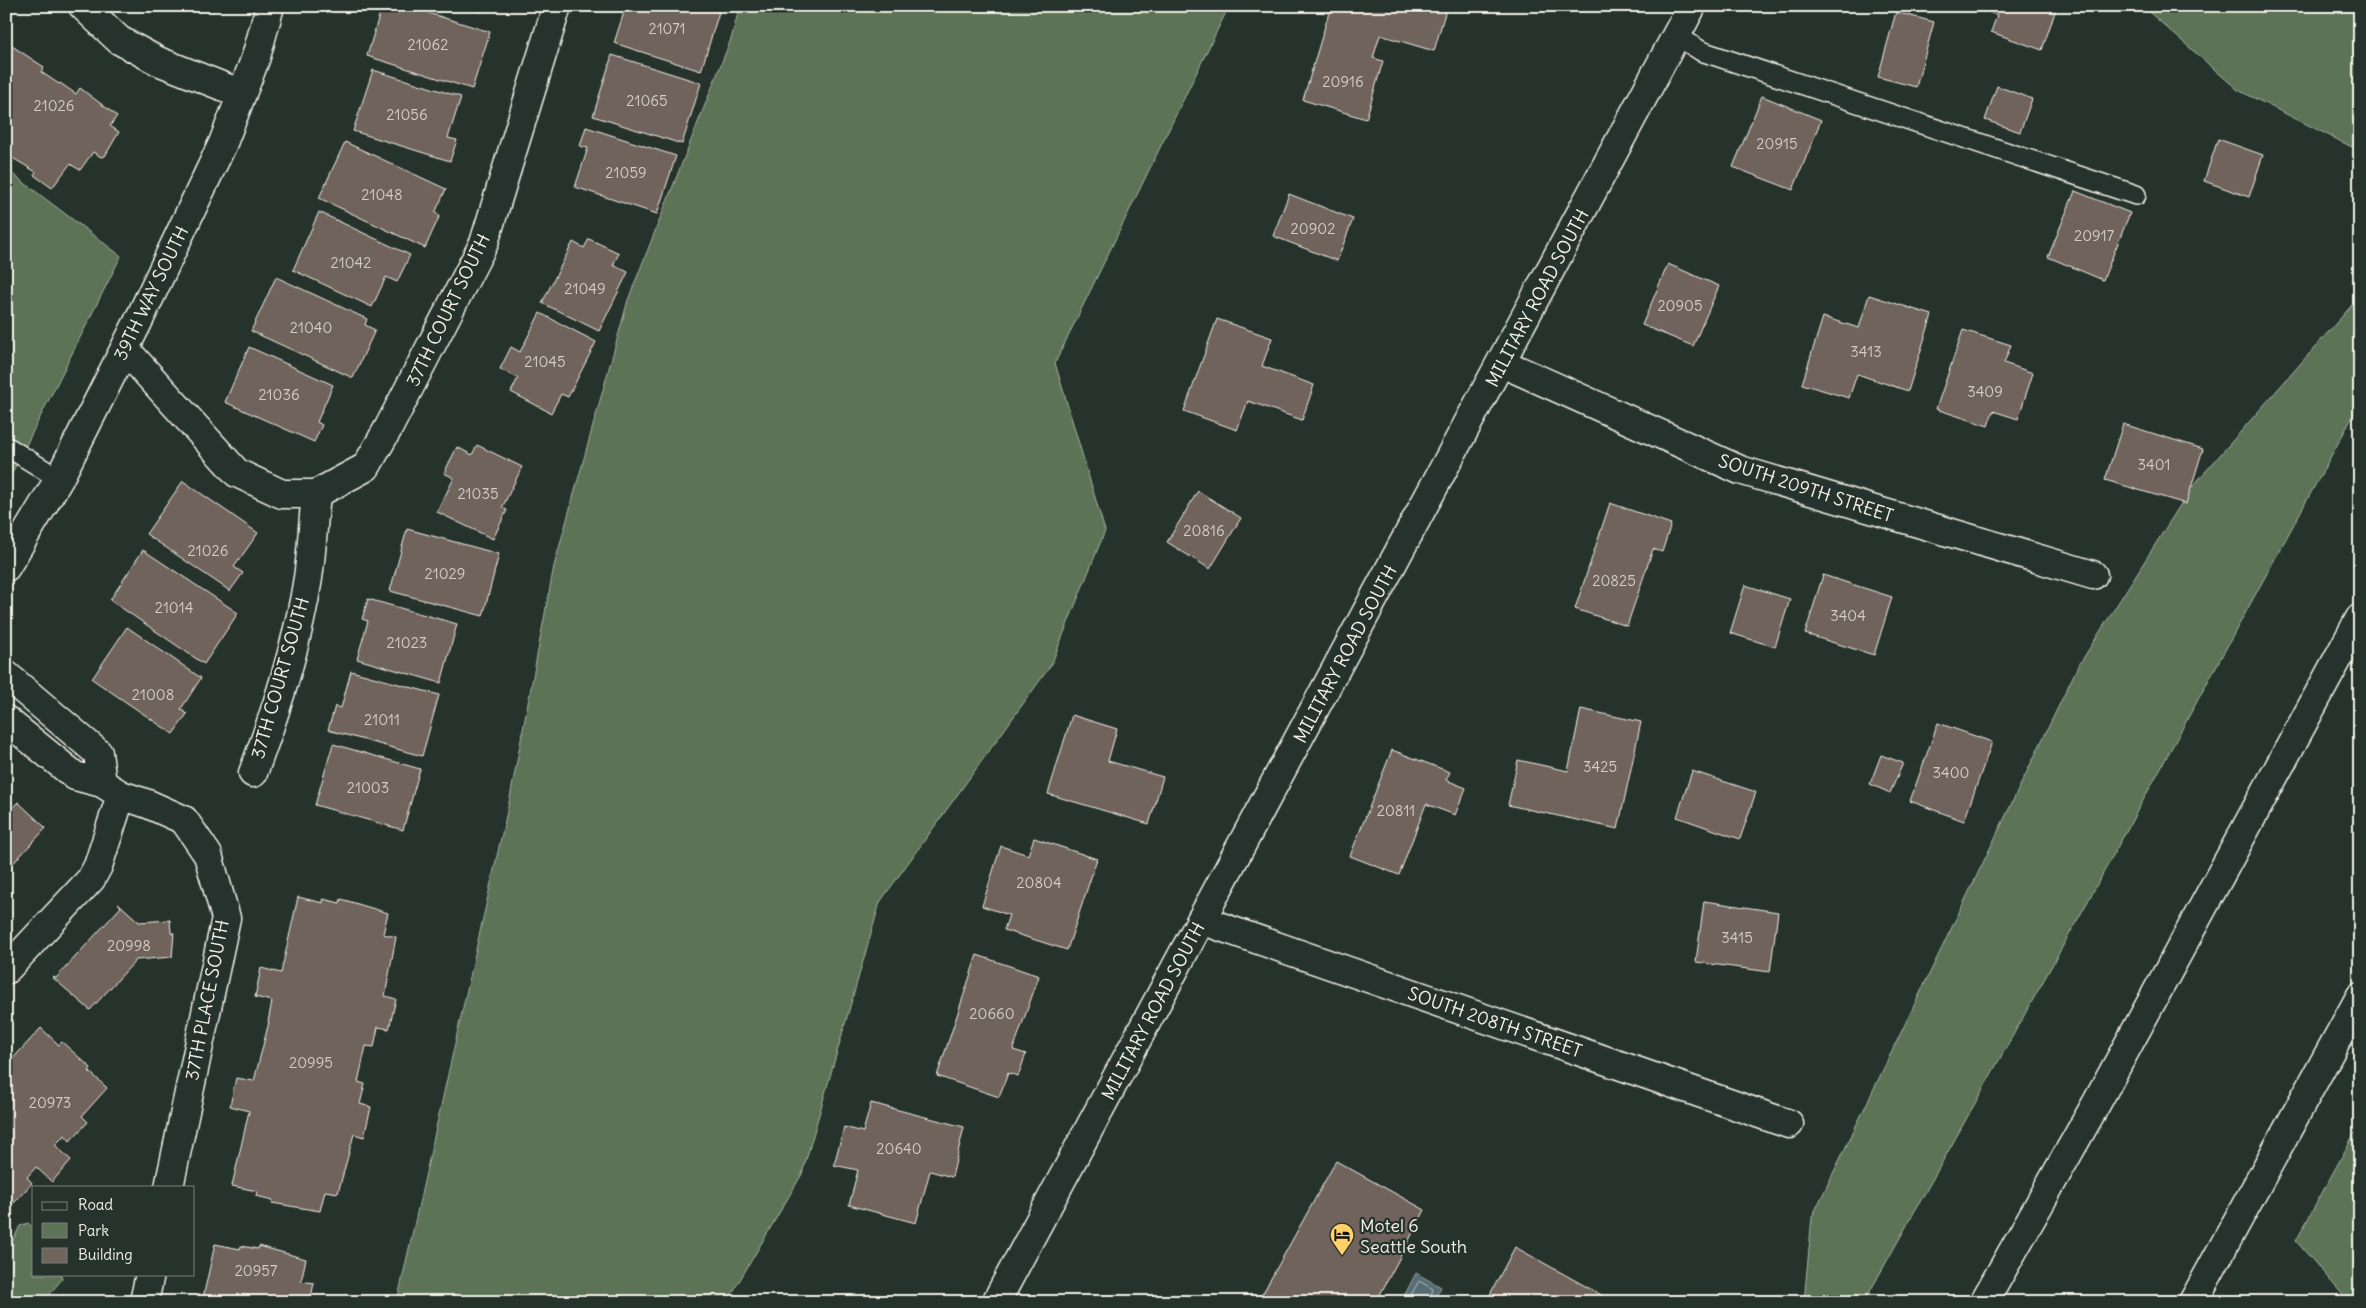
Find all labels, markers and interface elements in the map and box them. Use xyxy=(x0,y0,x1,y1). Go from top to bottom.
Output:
house number: 21071 xyxy=(648,19,686,38)
house number: 21062 xyxy=(408,35,448,54)
house number: 20916 xyxy=(1322,72,1364,91)
house number: 21065 xyxy=(626,91,668,110)
house number: 21026 xyxy=(34,96,74,115)
house number: 21056 xyxy=(386,105,428,124)
house number: 20915 xyxy=(1756,134,1798,153)
house number: 21059 xyxy=(605,163,647,182)
house number: 21048 xyxy=(361,185,403,204)
street label: MILITARY ROAD SOUTH xyxy=(1480,205,1594,391)
house number: 20902 xyxy=(1291,219,1335,238)
street label: 39TH WAY SOUTH xyxy=(109,222,193,364)
house number: 20917 xyxy=(2074,226,2114,245)
street label: 37TH COURT SOUTH xyxy=(401,230,495,390)
house number: 21042 xyxy=(331,253,371,272)
house number: 21049 xyxy=(564,279,606,298)
house number: 20905 xyxy=(1657,296,1703,315)
house number: 21040 xyxy=(290,318,332,337)
house number: 3413 xyxy=(1850,342,1882,361)
house number: 21045 xyxy=(524,352,566,371)
house number: 3409 xyxy=(1967,382,2003,401)
house number: 21036 xyxy=(258,385,300,404)
street label: SOUTH 209TH STREET xyxy=(1716,449,1896,527)
house number: 3401 xyxy=(2137,455,2171,474)
house number: 21035 xyxy=(457,484,499,503)
house number: 20816 xyxy=(1183,521,1225,540)
house number: 21026 xyxy=(188,541,228,560)
street label: MILITARY ROAD SOUTH xyxy=(1288,561,1402,747)
house number: 21029 xyxy=(425,564,465,583)
house number: 20825 xyxy=(1592,571,1636,590)
street label: 37TH COURT SOUTH xyxy=(246,595,314,761)
house number: 21014 xyxy=(155,598,194,617)
house number: 3404 xyxy=(1830,606,1866,625)
house number: 21023 xyxy=(387,633,427,652)
house number: 21008 xyxy=(132,685,174,704)
house number: 21011 xyxy=(364,710,400,729)
house number: 3425 xyxy=(1583,757,1617,776)
house number: 3400 xyxy=(1933,763,1969,782)
house number: 21003 xyxy=(347,778,389,797)
house number: 20811 xyxy=(1377,801,1415,820)
house number: 20804 xyxy=(1016,873,1062,892)
street label: 37TH PLACE SOUTH xyxy=(180,918,234,1082)
street label: MILITARY ROAD SOUTH xyxy=(1096,918,1210,1104)
house number: 3415 xyxy=(1721,928,1753,947)
house number: 20998 xyxy=(107,936,151,955)
street label: SOUTH 208TH STREET xyxy=(1405,981,1585,1063)
house number: 20660 xyxy=(969,1004,1015,1023)
house number: 20995 xyxy=(289,1053,333,1072)
house number: 20973 xyxy=(29,1093,71,1112)
house number: 20640 xyxy=(876,1139,922,1158)
legend xyxy=(32,1186,195,1276)
text: Road xyxy=(78,1195,113,1214)
place label: Motel 6 Seattle South xyxy=(1360,1214,1467,1258)
text: Park xyxy=(78,1221,109,1240)
hotel icon: Motel 6 Seattle South xyxy=(1329,1222,1355,1256)
text: Building xyxy=(78,1245,133,1264)
house number: 20957 xyxy=(235,1261,277,1280)

